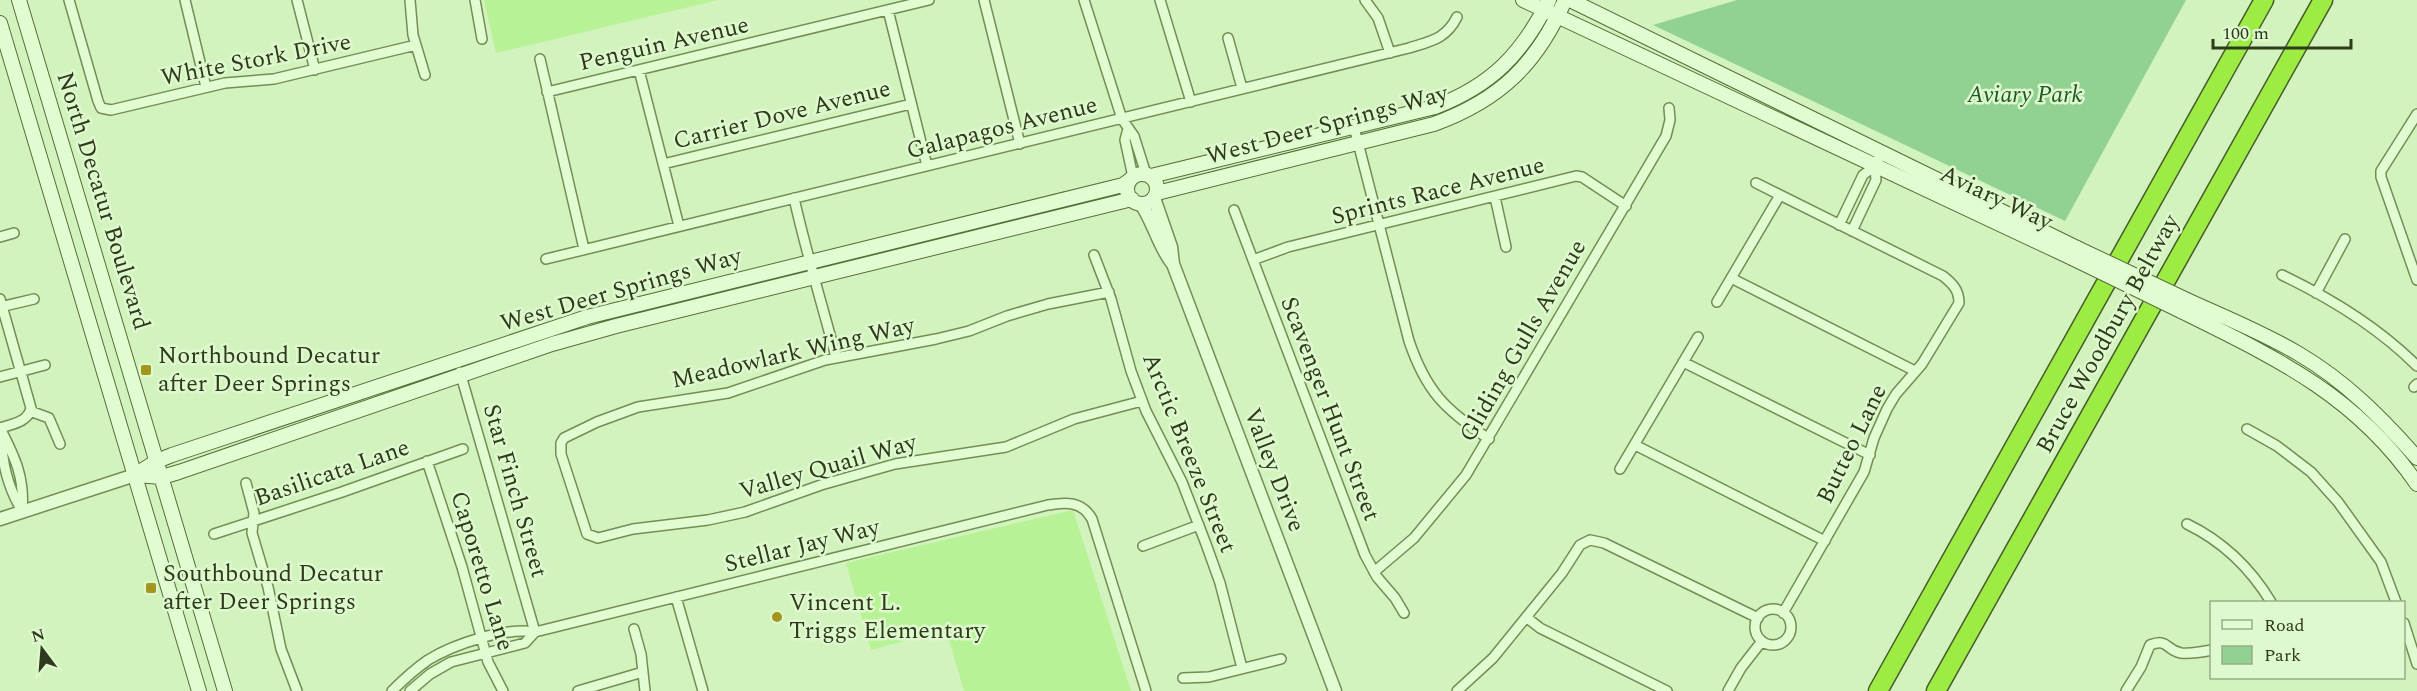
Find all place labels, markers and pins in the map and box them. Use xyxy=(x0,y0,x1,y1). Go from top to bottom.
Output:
place label: Northbound Decatur after Deer Springs xyxy=(158,338,380,402)
marker: Northbound Decatur after Deer Springs xyxy=(139,363,153,377)
place label: Southbound Decatur after Deer Springs xyxy=(163,556,383,620)
marker: Southbound Decatur after Deer Springs xyxy=(144,581,158,595)
place label: Vincent L. Triggs Elementary xyxy=(789,585,987,649)
marker: Vincent L. Triggs Elementary xyxy=(770,610,784,624)

